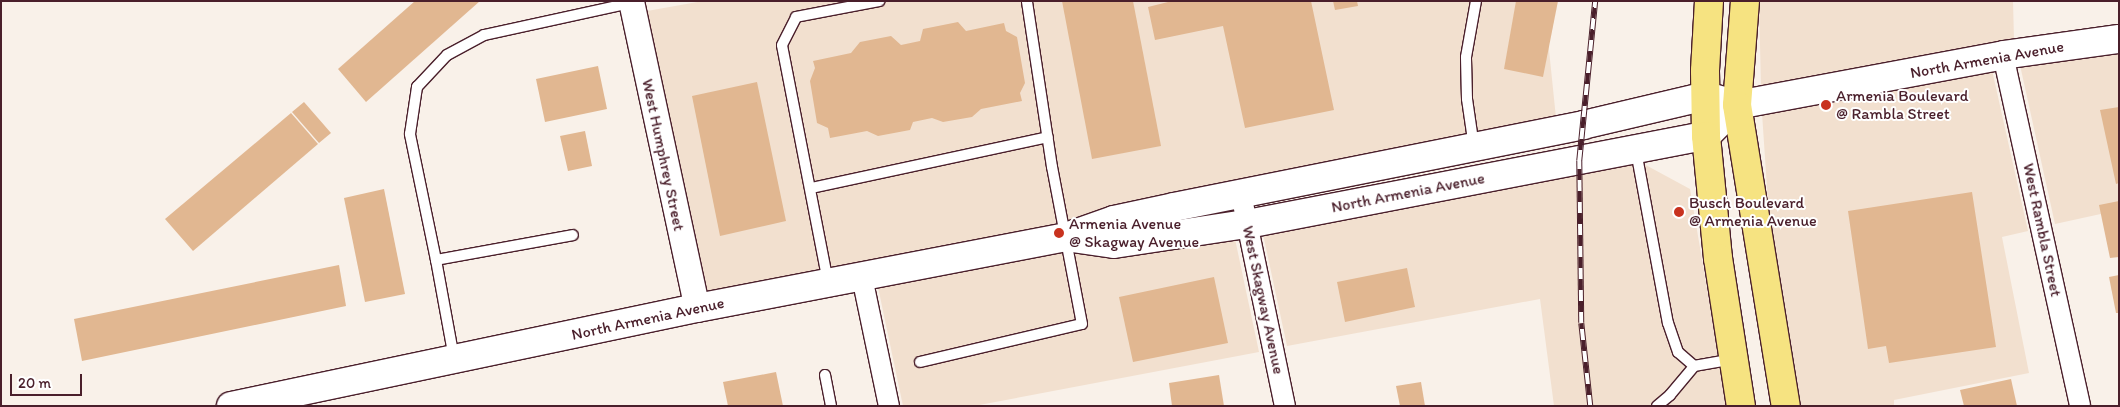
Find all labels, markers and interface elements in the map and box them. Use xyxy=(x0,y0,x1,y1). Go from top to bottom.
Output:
street label: North Armenia Avenue xyxy=(1909,37,2065,83)
street label: West Humphrey Street xyxy=(638,77,688,233)
place label: Armenia Boulevard @ Rambla Street xyxy=(1836,86,1969,124)
marker: Armenia Boulevard @ Rambla Street xyxy=(1820,99,1832,111)
street label: West Rambla Street xyxy=(2019,162,2065,298)
street label: North Armenia Avenue xyxy=(1330,169,1486,217)
place label: Busch Boulevard @ Armenia Avenue xyxy=(1689,193,1817,231)
marker: Busch Boulevard @ Armenia Avenue xyxy=(1673,206,1685,218)
place label: Armenia Avenue @ Skagway Avenue xyxy=(1069,214,1198,252)
street label: West Skagway Avenue xyxy=(1238,224,1288,376)
marker: Armenia Avenue @ Skagway Avenue xyxy=(1053,227,1065,239)
street label: North Armenia Avenue xyxy=(570,293,726,345)
scale bar xyxy=(12,364,85,396)
text: 20 m xyxy=(18,374,51,392)

